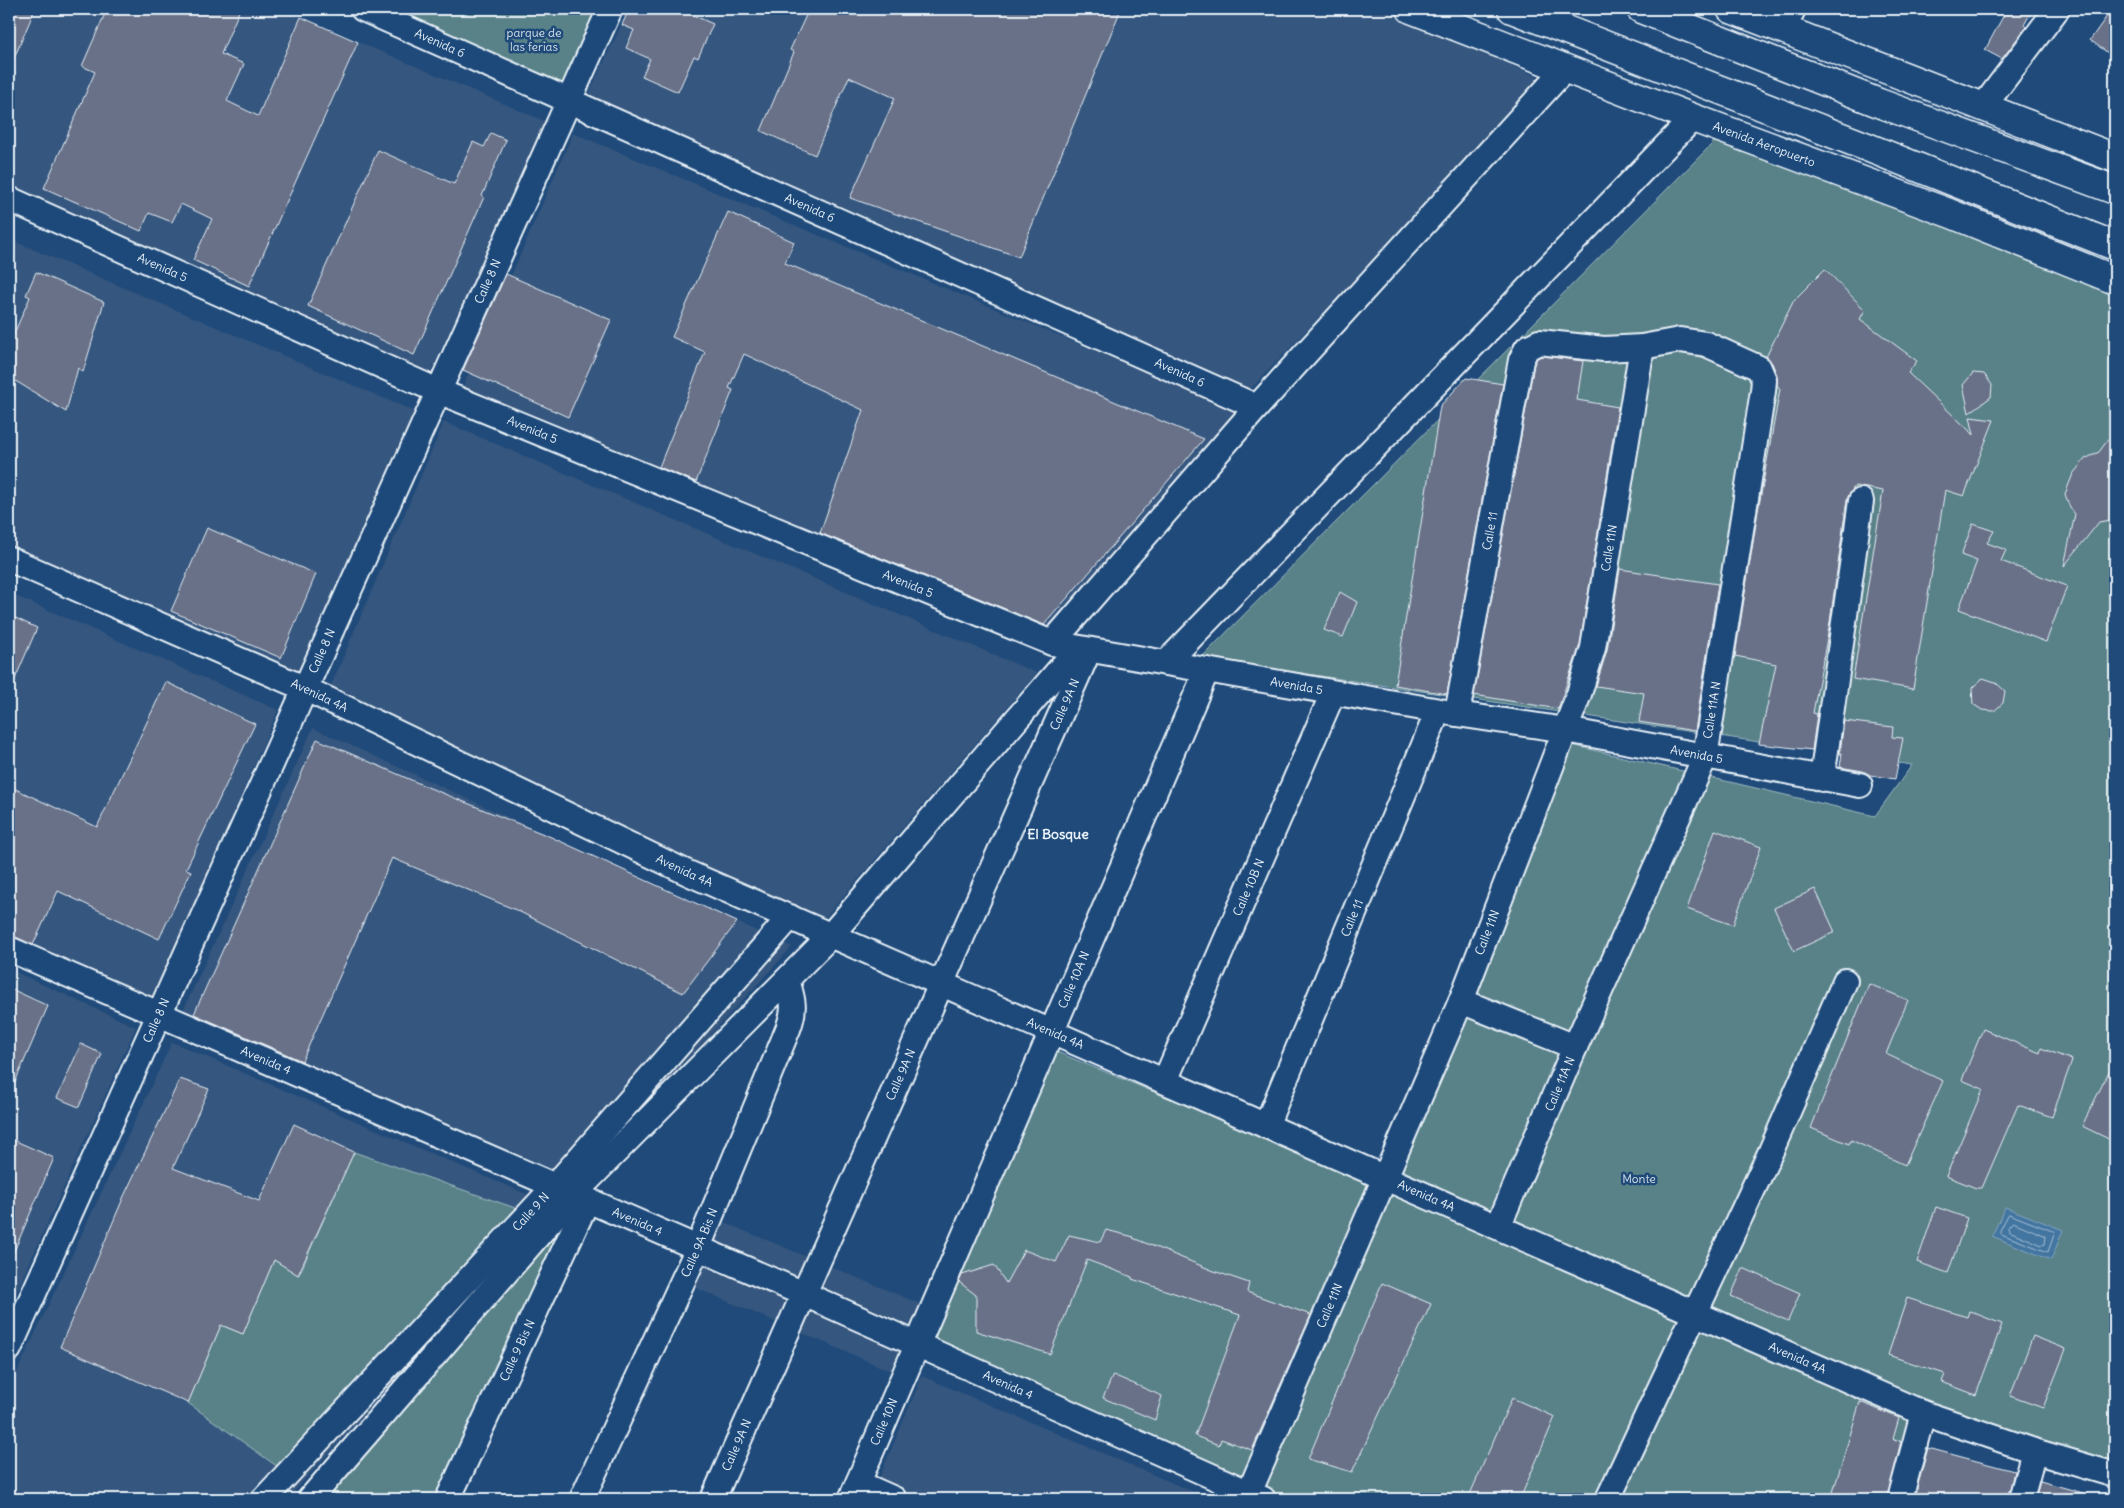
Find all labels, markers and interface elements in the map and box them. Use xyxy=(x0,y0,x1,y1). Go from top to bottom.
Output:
street label: Avenida 6 xyxy=(413,25,467,60)
park label: parque de las ferias xyxy=(507,25,561,54)
street label: Avenida Aeropuerto xyxy=(1711,118,1818,170)
street label: Avenida 6 xyxy=(783,190,837,225)
street label: Avenida 5 xyxy=(135,249,190,285)
street label: Calle 8 N xyxy=(471,257,504,306)
street label: Avenida 6 xyxy=(1153,354,1207,390)
street label: Avenida 5 xyxy=(505,412,560,446)
street label: Calle 11 xyxy=(1479,510,1500,551)
street label: Calle 11N xyxy=(1598,523,1620,572)
street label: Avenida 5 xyxy=(881,566,936,601)
street label: Calle 8 N xyxy=(305,626,338,676)
street label: Avenida 5 xyxy=(1269,673,1324,697)
street label: Avenida 4A xyxy=(289,675,351,715)
street label: Calle 9A N xyxy=(1046,676,1082,733)
street label: Calle 11A N xyxy=(1700,680,1723,740)
street label: Avenida 5 xyxy=(1669,742,1724,766)
district label: El Bosque xyxy=(1027,825,1089,843)
street label: Avenida 4A xyxy=(654,851,716,890)
street label: Calle 10B N xyxy=(1229,856,1267,918)
street label: Calle 11 xyxy=(1337,897,1366,939)
street label: Calle 11N xyxy=(1471,908,1502,957)
street label: Calle 10A N xyxy=(1055,949,1092,1011)
street label: Calle 8 N xyxy=(139,996,172,1045)
street label: Avenida 4A xyxy=(1024,1014,1087,1052)
street label: Avenida 4 xyxy=(239,1043,294,1078)
street label: Calle 9A N xyxy=(882,1046,918,1103)
street label: Calle 11A N xyxy=(1541,1054,1578,1113)
park label: Monte xyxy=(1622,1171,1656,1186)
street label: Avenida 4A xyxy=(1396,1176,1458,1215)
street label: Calle 9 N xyxy=(509,1189,552,1234)
street label: Avenida 4 xyxy=(610,1204,665,1239)
street label: Calle 9A Bis N xyxy=(677,1206,721,1280)
street label: Calle 11N xyxy=(1313,1281,1346,1330)
street label: Calle 9 Bis N xyxy=(496,1317,538,1383)
street label: Avenida 4A xyxy=(1767,1339,1829,1377)
street label: Avenida 4 xyxy=(981,1367,1036,1402)
street label: Calle 10N xyxy=(867,1396,901,1448)
street label: Calle 9A N xyxy=(718,1417,754,1473)

